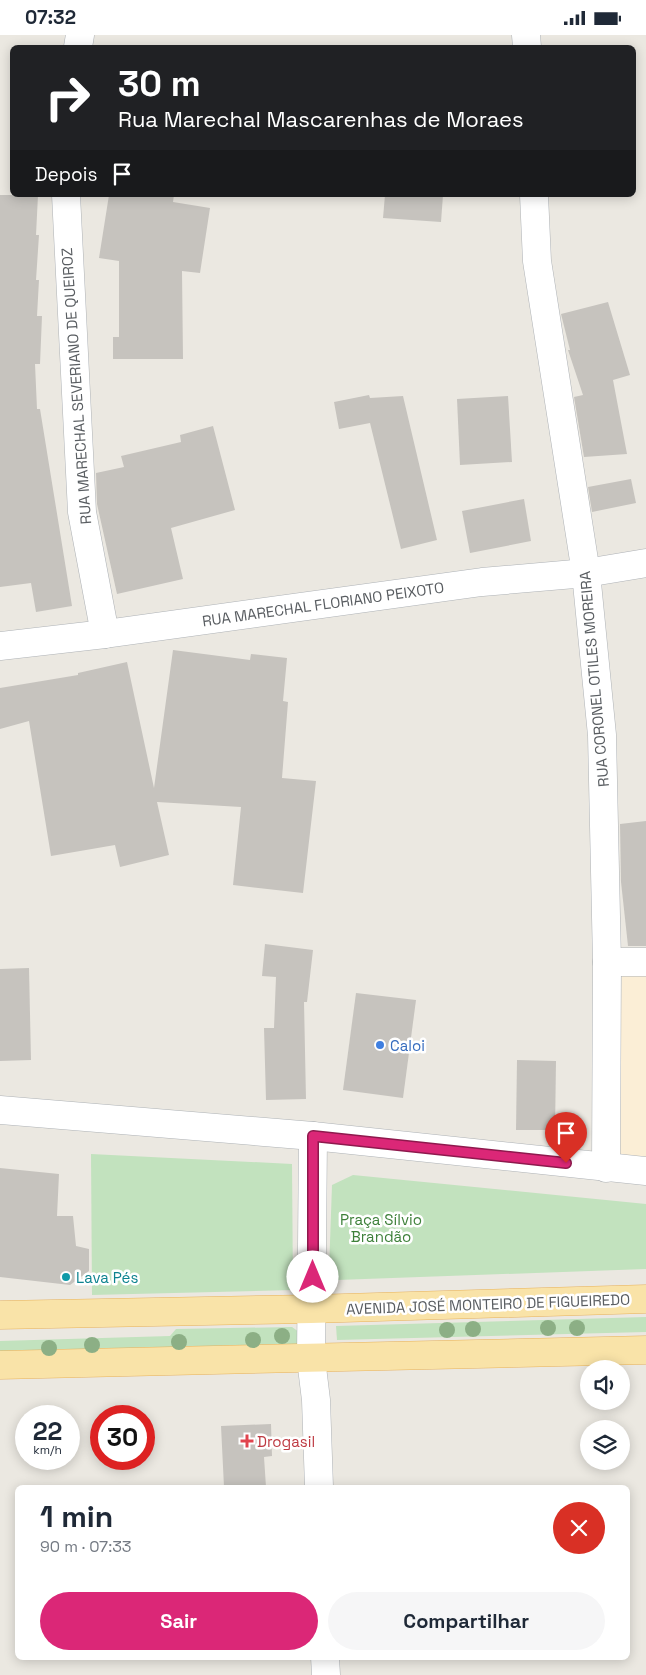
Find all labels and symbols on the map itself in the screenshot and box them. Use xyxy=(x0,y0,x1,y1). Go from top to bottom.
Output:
street label: RUA MARECHAL SEVERIANO DE QUEIROZ xyxy=(57,247,95,525)
street label: RUA CORONEL OTILES MOREIRA xyxy=(575,570,613,788)
street label: RUA MARECHAL FLORIANO PEIXOTO xyxy=(201,578,445,630)
place label: Caloi xyxy=(390,1036,425,1055)
marker: Caloi xyxy=(374,1039,386,1051)
pin xyxy=(545,1112,587,1163)
park label: Praça Sílvio Brandão xyxy=(340,1210,422,1246)
position arrow xyxy=(286,1250,338,1302)
place label: Lava Pés xyxy=(76,1268,138,1287)
marker: Lava Pés xyxy=(60,1271,72,1283)
street label: AVENIDA JOSÉ MONTEIRO DE FIGUEIREDO xyxy=(346,1290,630,1318)
speed limit sign: 30 xyxy=(90,1405,155,1470)
place label: Drogasil xyxy=(257,1432,315,1451)
marker: Drogasil xyxy=(241,1435,253,1447)

